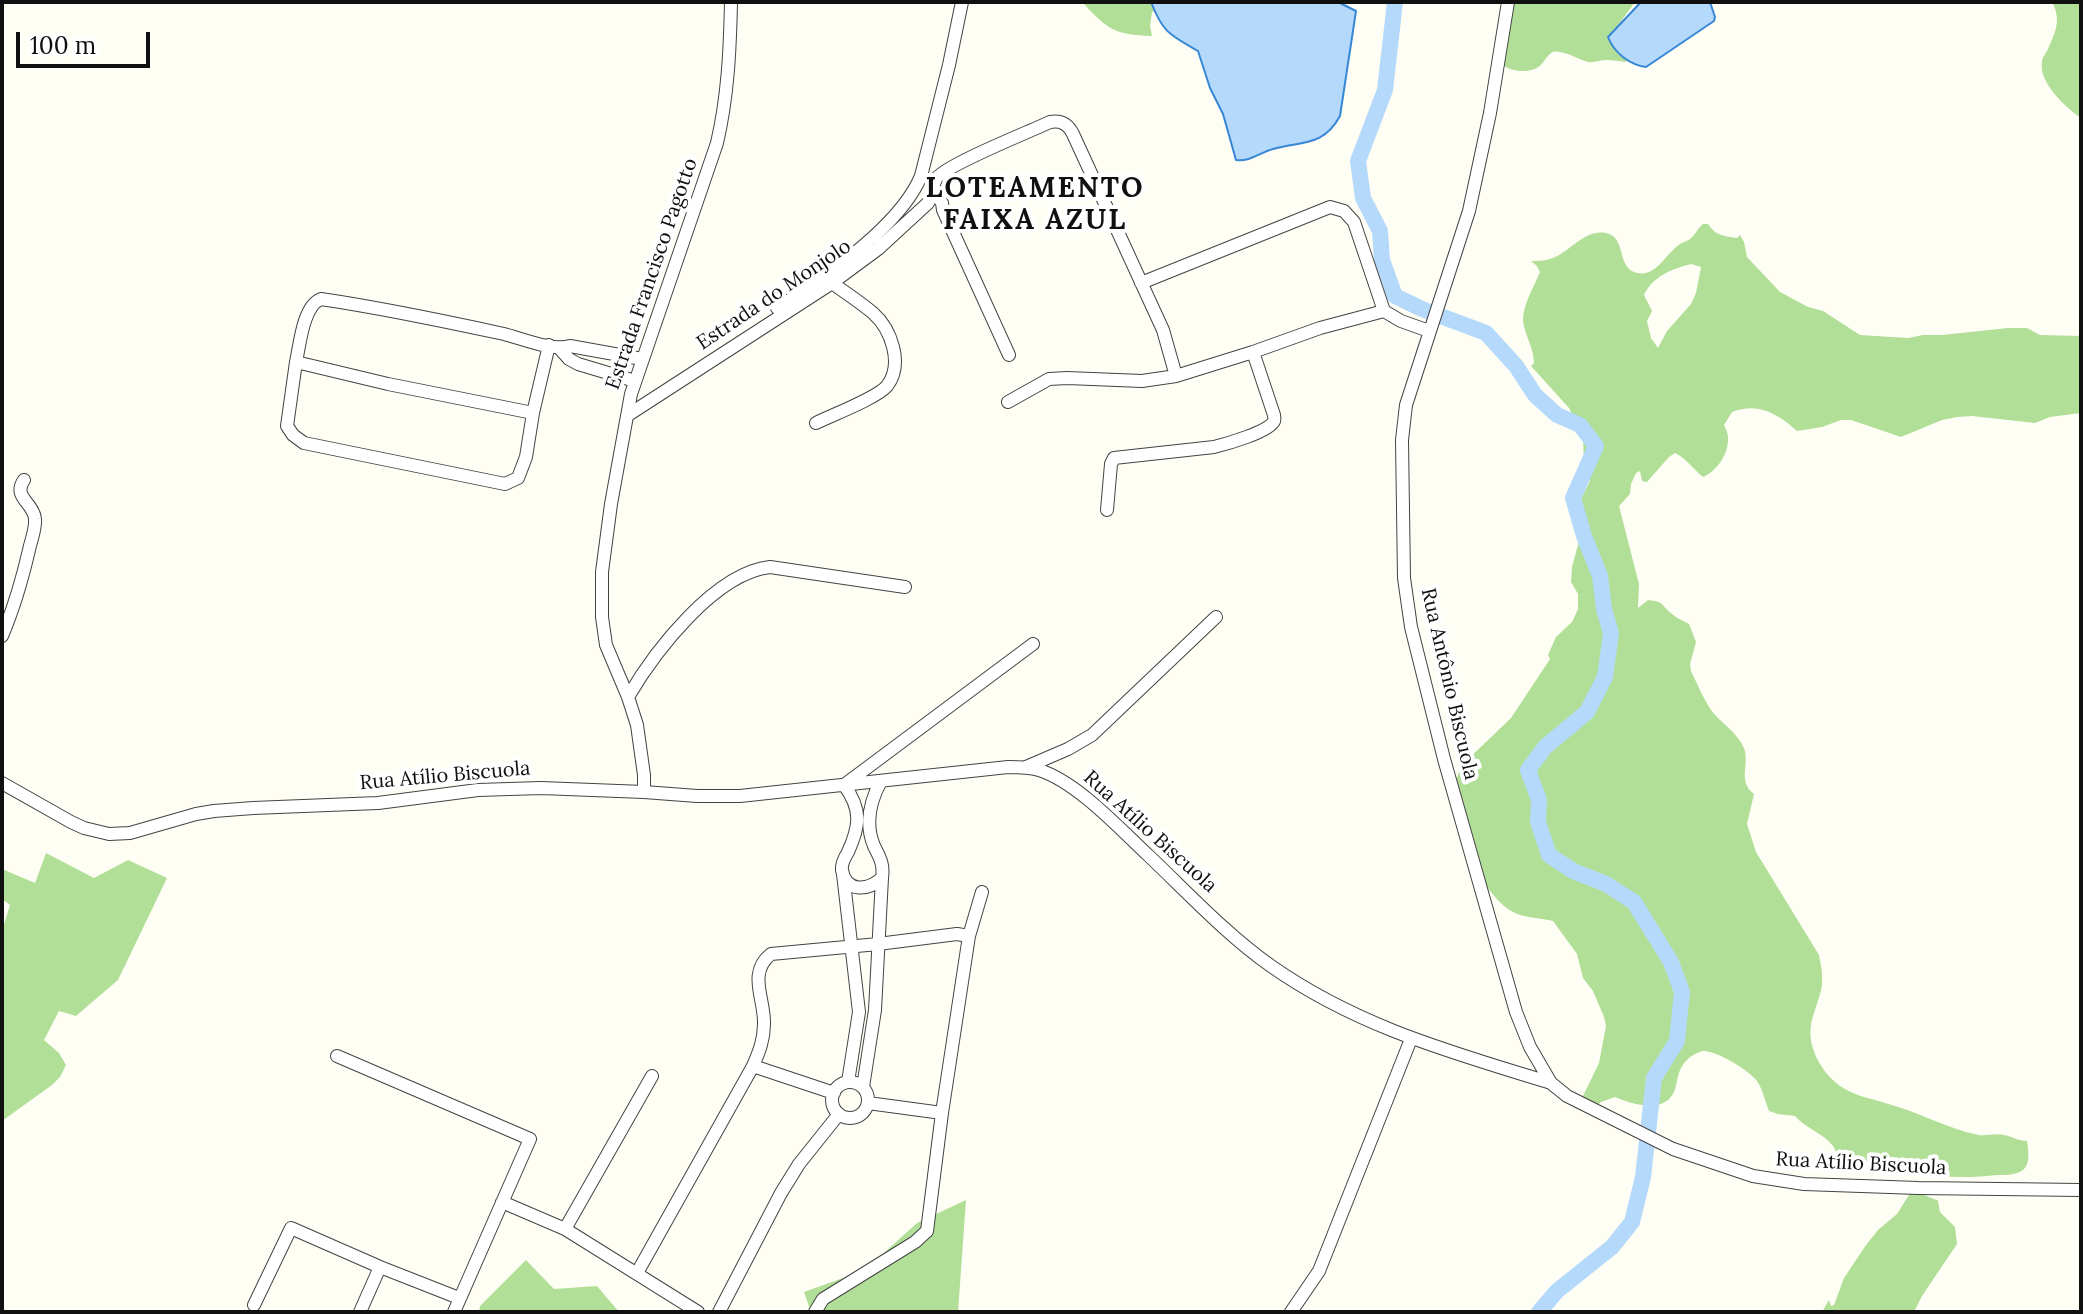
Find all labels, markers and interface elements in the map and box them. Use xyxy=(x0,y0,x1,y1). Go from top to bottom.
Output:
scale bar xyxy=(20,16,154,66)
text: 100 m xyxy=(30,30,96,61)
street label: Estrada Francisco Pagotto xyxy=(601,155,703,393)
district label: LOTEAMENTO FAIXA AZUL xyxy=(926,172,1144,238)
street label: Estrada do Monjolo xyxy=(692,235,856,355)
street label: Rua Antônio Biscuola xyxy=(1415,586,1483,782)
street label: Rua Atílio Biscuola xyxy=(359,757,531,795)
street label: Rua Atílio Biscuola xyxy=(1078,766,1222,898)
street label: Rua Atílio Biscuola xyxy=(1775,1148,1947,1180)

